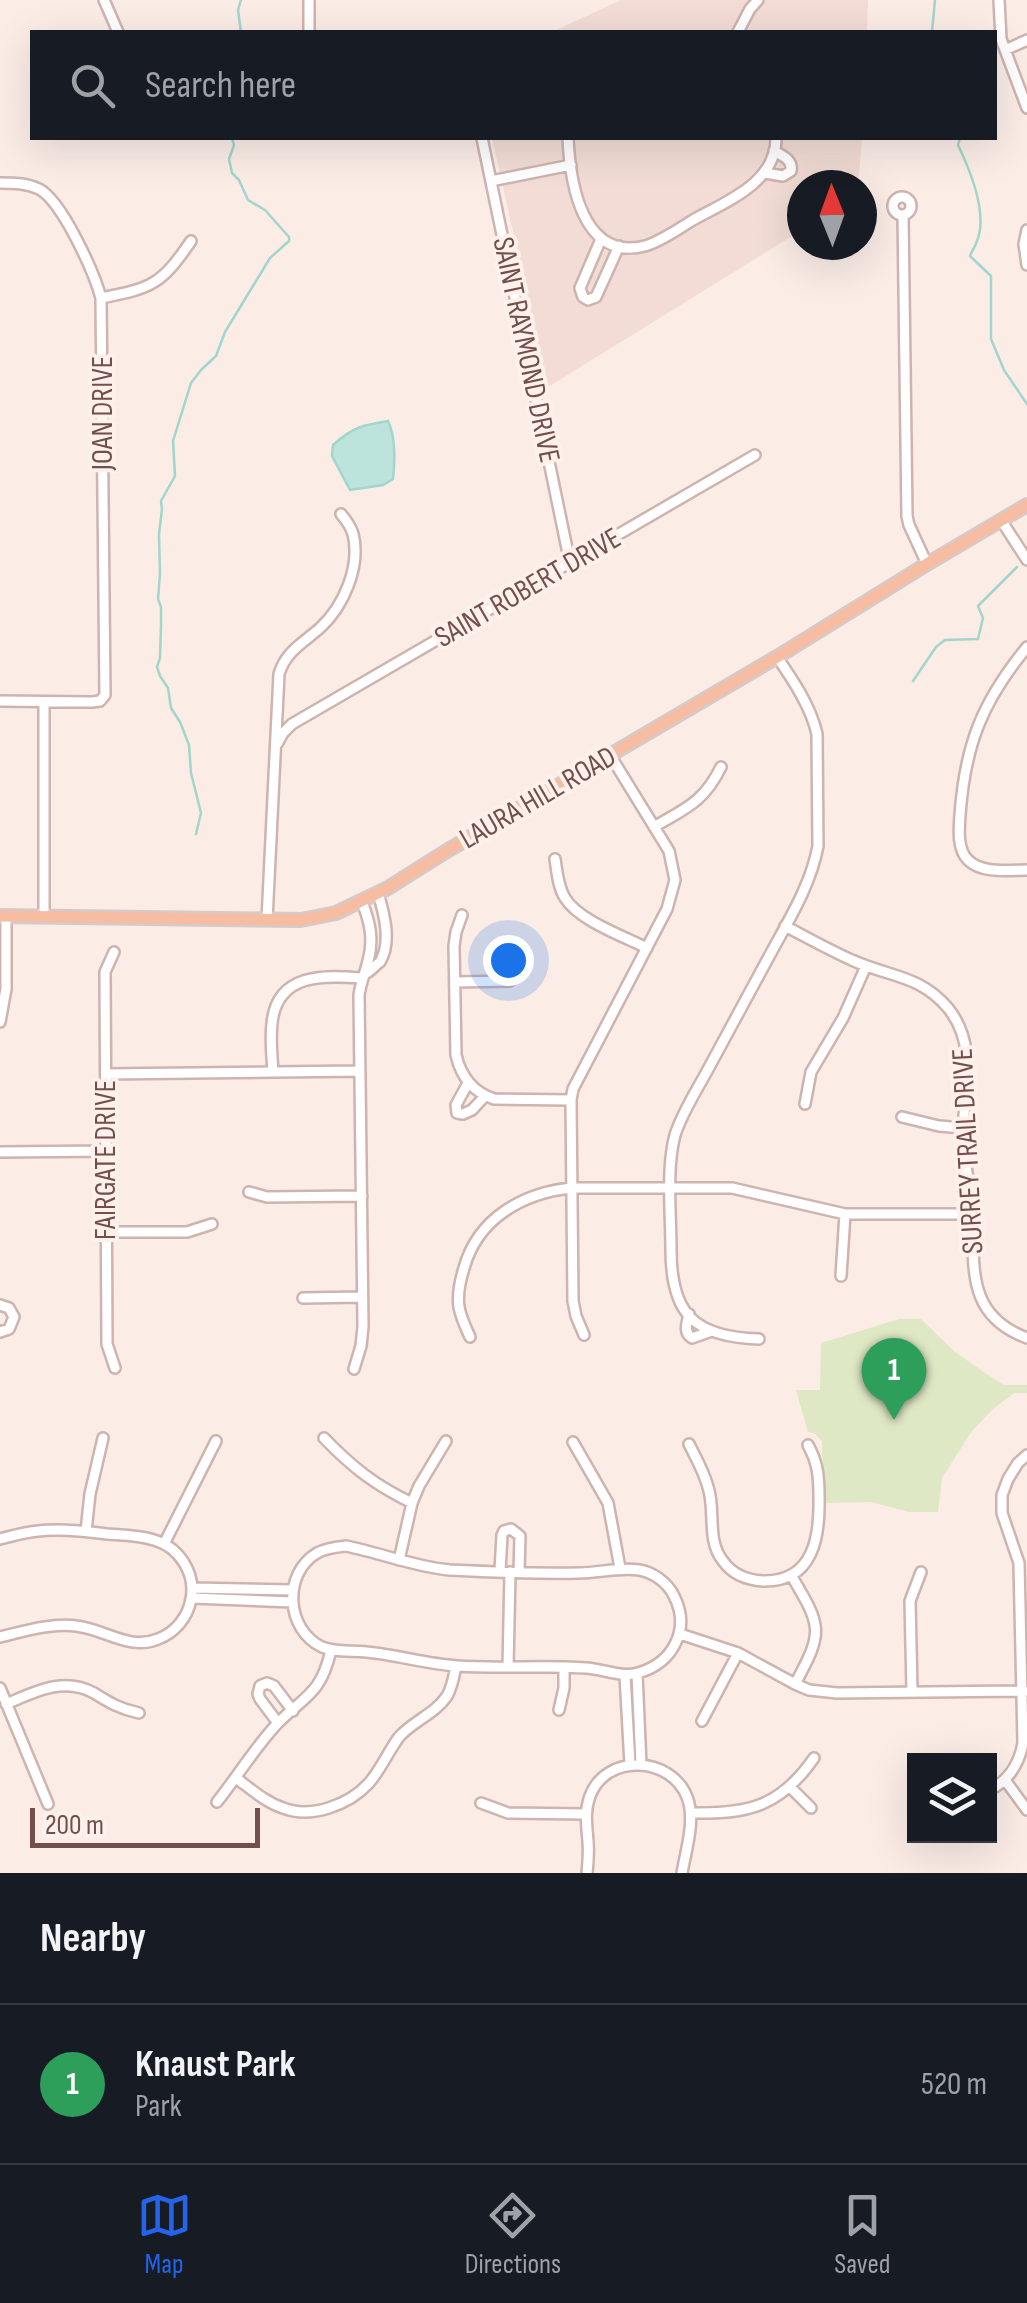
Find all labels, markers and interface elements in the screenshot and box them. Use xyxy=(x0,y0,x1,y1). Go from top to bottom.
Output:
search box xyxy=(30,30,997,140)
icon: search xyxy=(65,58,120,113)
text: Search here xyxy=(145,63,296,108)
north arrow xyxy=(787,170,877,260)
street label: SAINT RAYMOND DRIVE xyxy=(485,234,567,466)
street label: JOAN DRIVE xyxy=(85,356,121,471)
street label: SAINT ROBERT DRIVE xyxy=(428,520,628,656)
street label: LAURA HILL ROAD xyxy=(454,739,622,857)
your location xyxy=(483,935,534,986)
street label: SURREY TRAIL DRIVE xyxy=(945,1047,991,1255)
street label: FAIRGATE DRIVE xyxy=(88,1080,124,1240)
pin: 1 xyxy=(862,1338,926,1420)
map controls xyxy=(907,1753,997,1843)
button: layers xyxy=(907,1753,997,1843)
scale bar xyxy=(30,1803,260,1848)
text: 200 m xyxy=(45,1809,104,1842)
text: Nearby xyxy=(40,1913,146,1964)
text: Knaust Park xyxy=(135,2042,296,2087)
text: 1 xyxy=(66,2065,79,2104)
text: 520 m xyxy=(921,2065,987,2104)
text: Park xyxy=(135,2087,182,2126)
tab: Map xyxy=(137,2188,192,2281)
tab: Directions xyxy=(465,2188,561,2281)
tab: Saved xyxy=(834,2188,890,2281)

